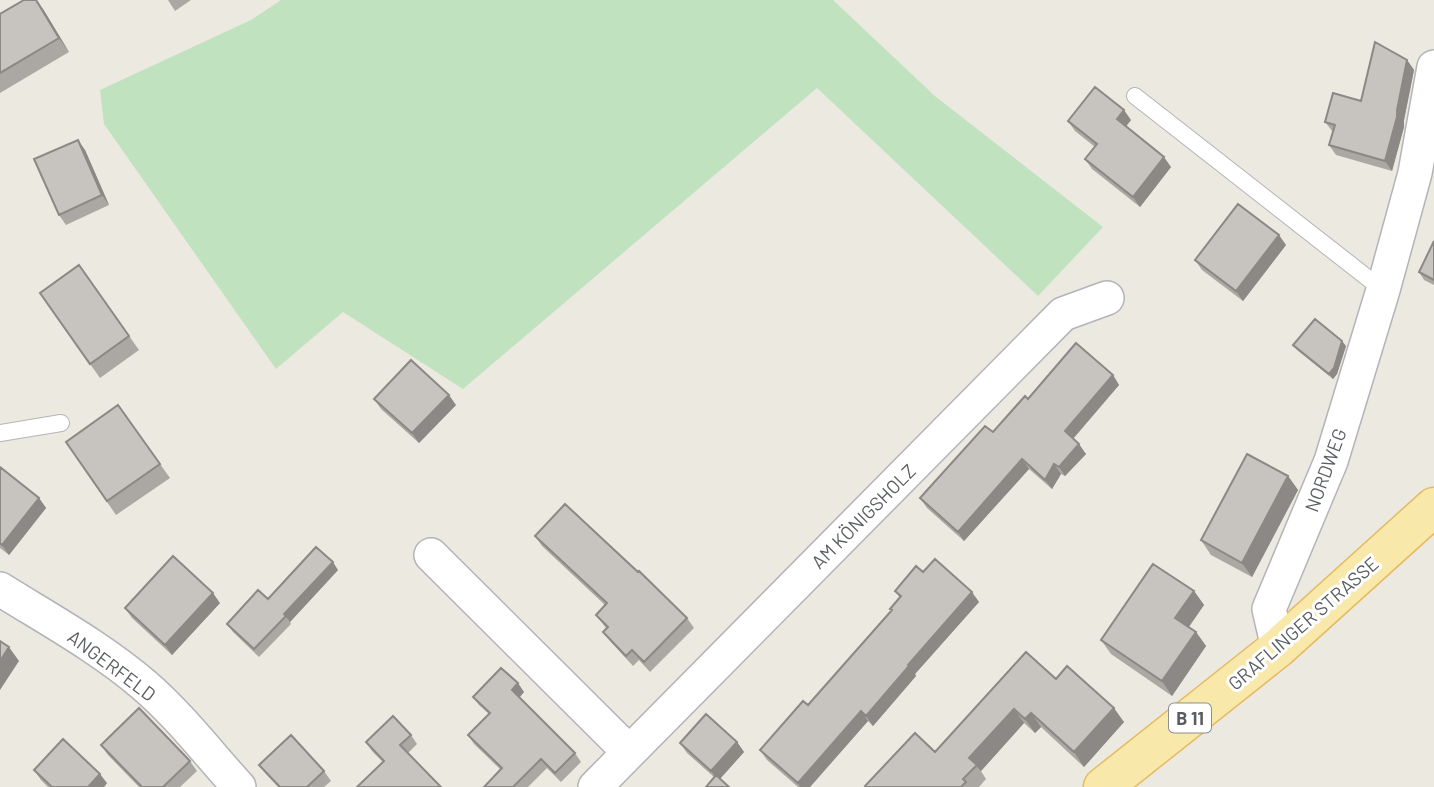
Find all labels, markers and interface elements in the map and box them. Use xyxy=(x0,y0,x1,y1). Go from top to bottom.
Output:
street label: NORDWEG xyxy=(1299,425,1351,515)
street label: AM KÖNIGSHOLZ xyxy=(806,459,920,573)
street label: GRAFLINGER STRASSE xyxy=(1223,551,1383,695)
street label: ANGERFELD xyxy=(64,625,160,705)
road number: B 11 xyxy=(1169,704,1211,732)

